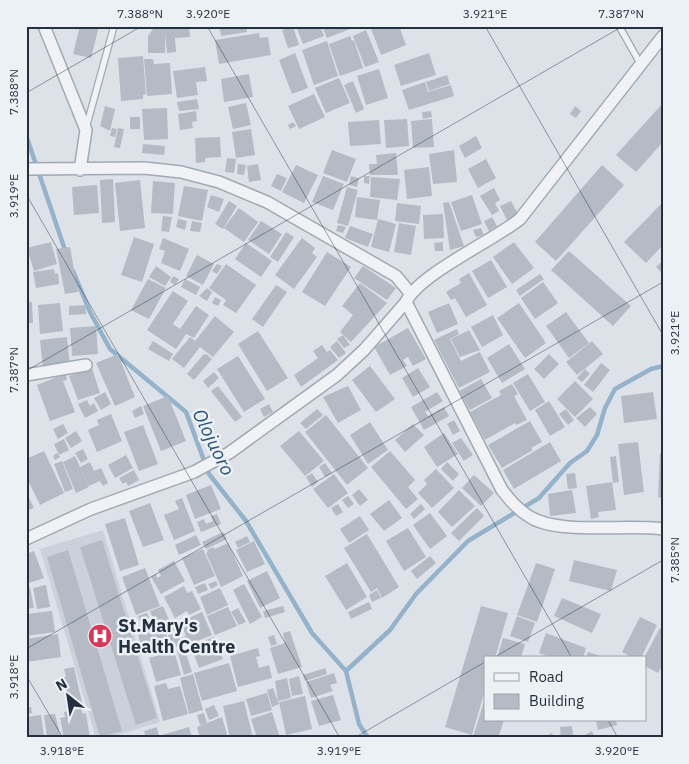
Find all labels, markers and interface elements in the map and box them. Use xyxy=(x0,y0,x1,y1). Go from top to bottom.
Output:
text: 7.388°N xyxy=(117,6,163,21)
text: 3.920°E xyxy=(186,6,230,21)
text: 3.921°E xyxy=(463,6,507,21)
text: 7.387°N xyxy=(598,6,644,21)
text: 7.388°N xyxy=(6,69,21,115)
text: 3.919°E xyxy=(6,174,21,218)
text: 3.921°E xyxy=(667,311,682,355)
text: 7.387°N xyxy=(6,347,21,393)
water label: Olojuoro xyxy=(188,405,240,479)
text: 7.385°N xyxy=(667,537,682,583)
place label: St.Mary's Health Centre xyxy=(118,614,235,658)
hospital icon: St.Mary's Health Centre xyxy=(87,623,113,649)
text: 3.918°E xyxy=(6,655,21,699)
legend xyxy=(484,656,646,722)
text: Road xyxy=(529,667,564,686)
north arrow xyxy=(42,672,92,722)
text: N xyxy=(53,674,70,695)
text: Building xyxy=(529,691,584,710)
text: 3.918°E xyxy=(40,743,84,758)
text: 3.919°E xyxy=(317,743,361,758)
text: 3.920°E xyxy=(595,743,639,758)

